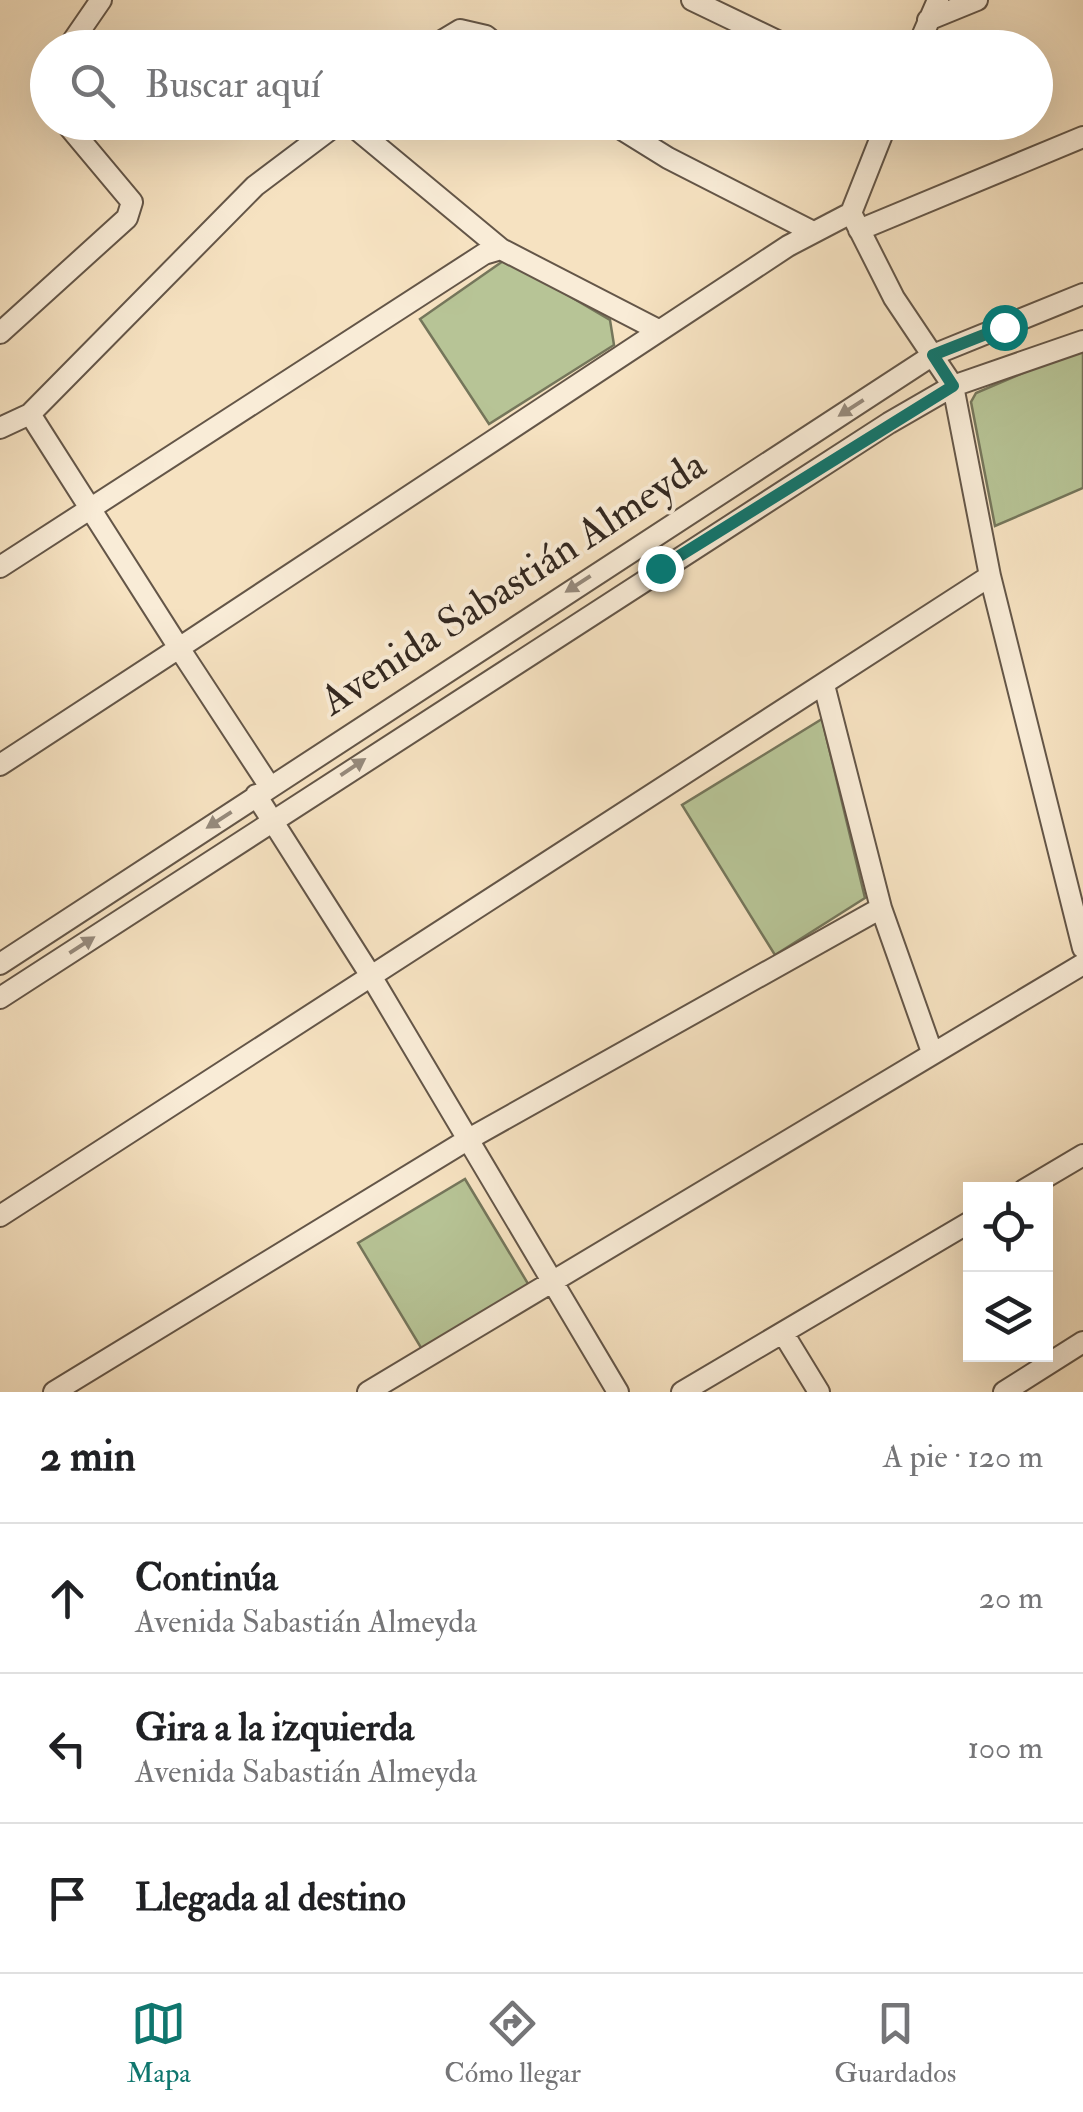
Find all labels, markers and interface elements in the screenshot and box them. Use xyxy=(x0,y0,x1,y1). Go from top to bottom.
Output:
search box xyxy=(30,30,1053,140)
icon: search xyxy=(65,58,120,113)
text: Buscar aquí xyxy=(145,61,321,109)
route start xyxy=(982,305,1028,351)
one-way arrow xyxy=(837,398,865,416)
street label: Avenida Sabastián Almeyda xyxy=(310,438,716,728)
route end xyxy=(638,546,684,592)
one-way arrow xyxy=(564,574,591,592)
one-way arrow xyxy=(340,758,367,776)
one-way arrow xyxy=(205,810,232,829)
one-way arrow xyxy=(68,937,95,955)
map controls xyxy=(963,1182,1053,1362)
button: locate xyxy=(963,1182,1053,1272)
button: layers xyxy=(963,1272,1053,1362)
text: 2 min xyxy=(40,1431,136,1483)
text: A pie · 120 m xyxy=(883,1437,1043,1477)
text: Continúa xyxy=(135,1554,278,1602)
icon: ahead xyxy=(40,1571,95,1626)
text: 20 m xyxy=(979,1578,1043,1618)
text: Avenida Sabastián Almeyda xyxy=(135,1602,477,1642)
text: Gira a la izquierda xyxy=(135,1704,414,1752)
icon: left xyxy=(40,1721,95,1776)
text: 100 m xyxy=(967,1728,1043,1768)
text: Avenida Sabastián Almeyda xyxy=(135,1752,477,1792)
icon: arrive xyxy=(40,1871,95,1926)
text: Llegada al destino xyxy=(135,1874,406,1922)
tab: Mapa xyxy=(127,1996,191,2091)
tab: Cómo llegar xyxy=(444,1996,581,2091)
tab: Guardados xyxy=(834,1996,956,2091)

